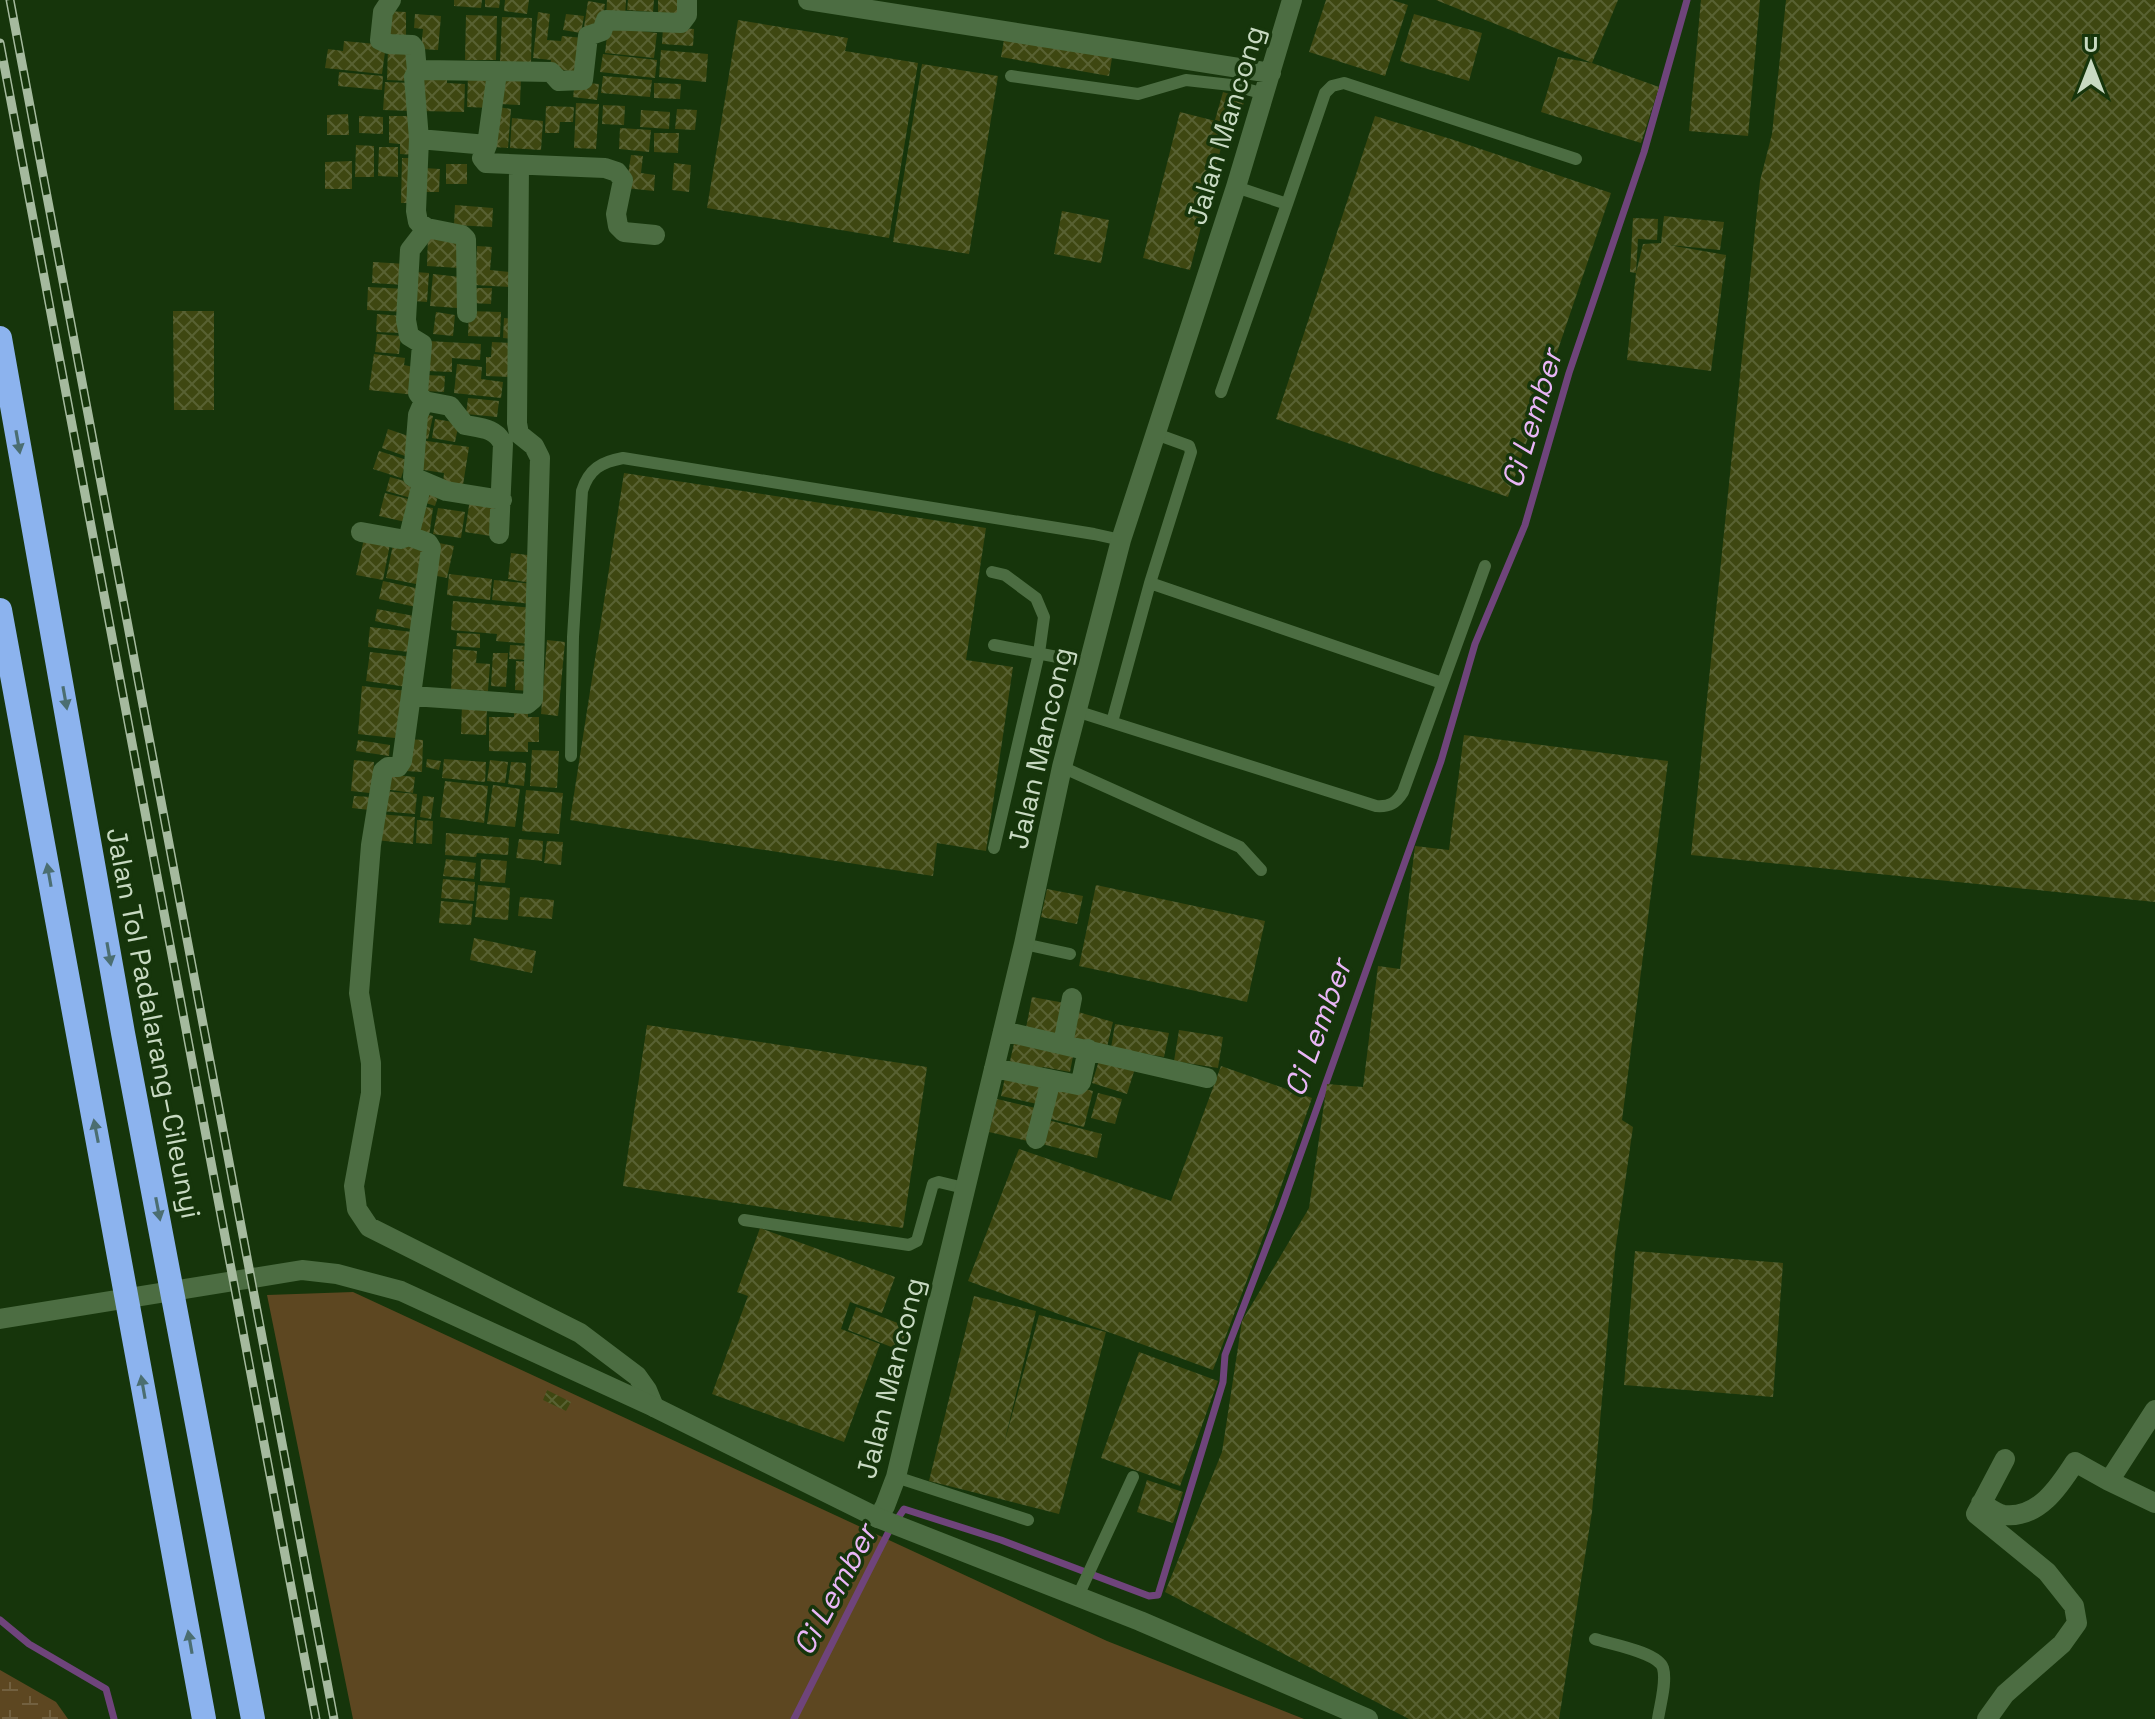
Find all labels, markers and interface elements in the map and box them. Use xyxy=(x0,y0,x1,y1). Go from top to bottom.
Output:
street label: Jalan Mancong xyxy=(1178,21,1272,229)
north arrow xyxy=(2051,24,2131,104)
text: U xyxy=(2084,30,2098,58)
water label: Ci Lember xyxy=(1492,342,1572,493)
one-way arrow xyxy=(13,430,25,455)
street label: Jalan Mancong xyxy=(999,644,1081,852)
one-way arrow xyxy=(59,686,71,711)
street label: Jalan Tol Padalarang–Cileunyi xyxy=(98,824,210,1222)
one-way arrow xyxy=(42,862,54,887)
one-way arrow xyxy=(104,942,116,967)
water label: Ci Lember xyxy=(1275,952,1361,1101)
one-way arrow xyxy=(89,1118,101,1143)
one-way arrow xyxy=(152,1197,165,1222)
street label: Jalan Mancong xyxy=(848,1274,932,1482)
one-way arrow xyxy=(137,1374,149,1399)
water label: Ci Lember xyxy=(784,1515,886,1662)
one-way arrow xyxy=(184,1629,196,1654)

